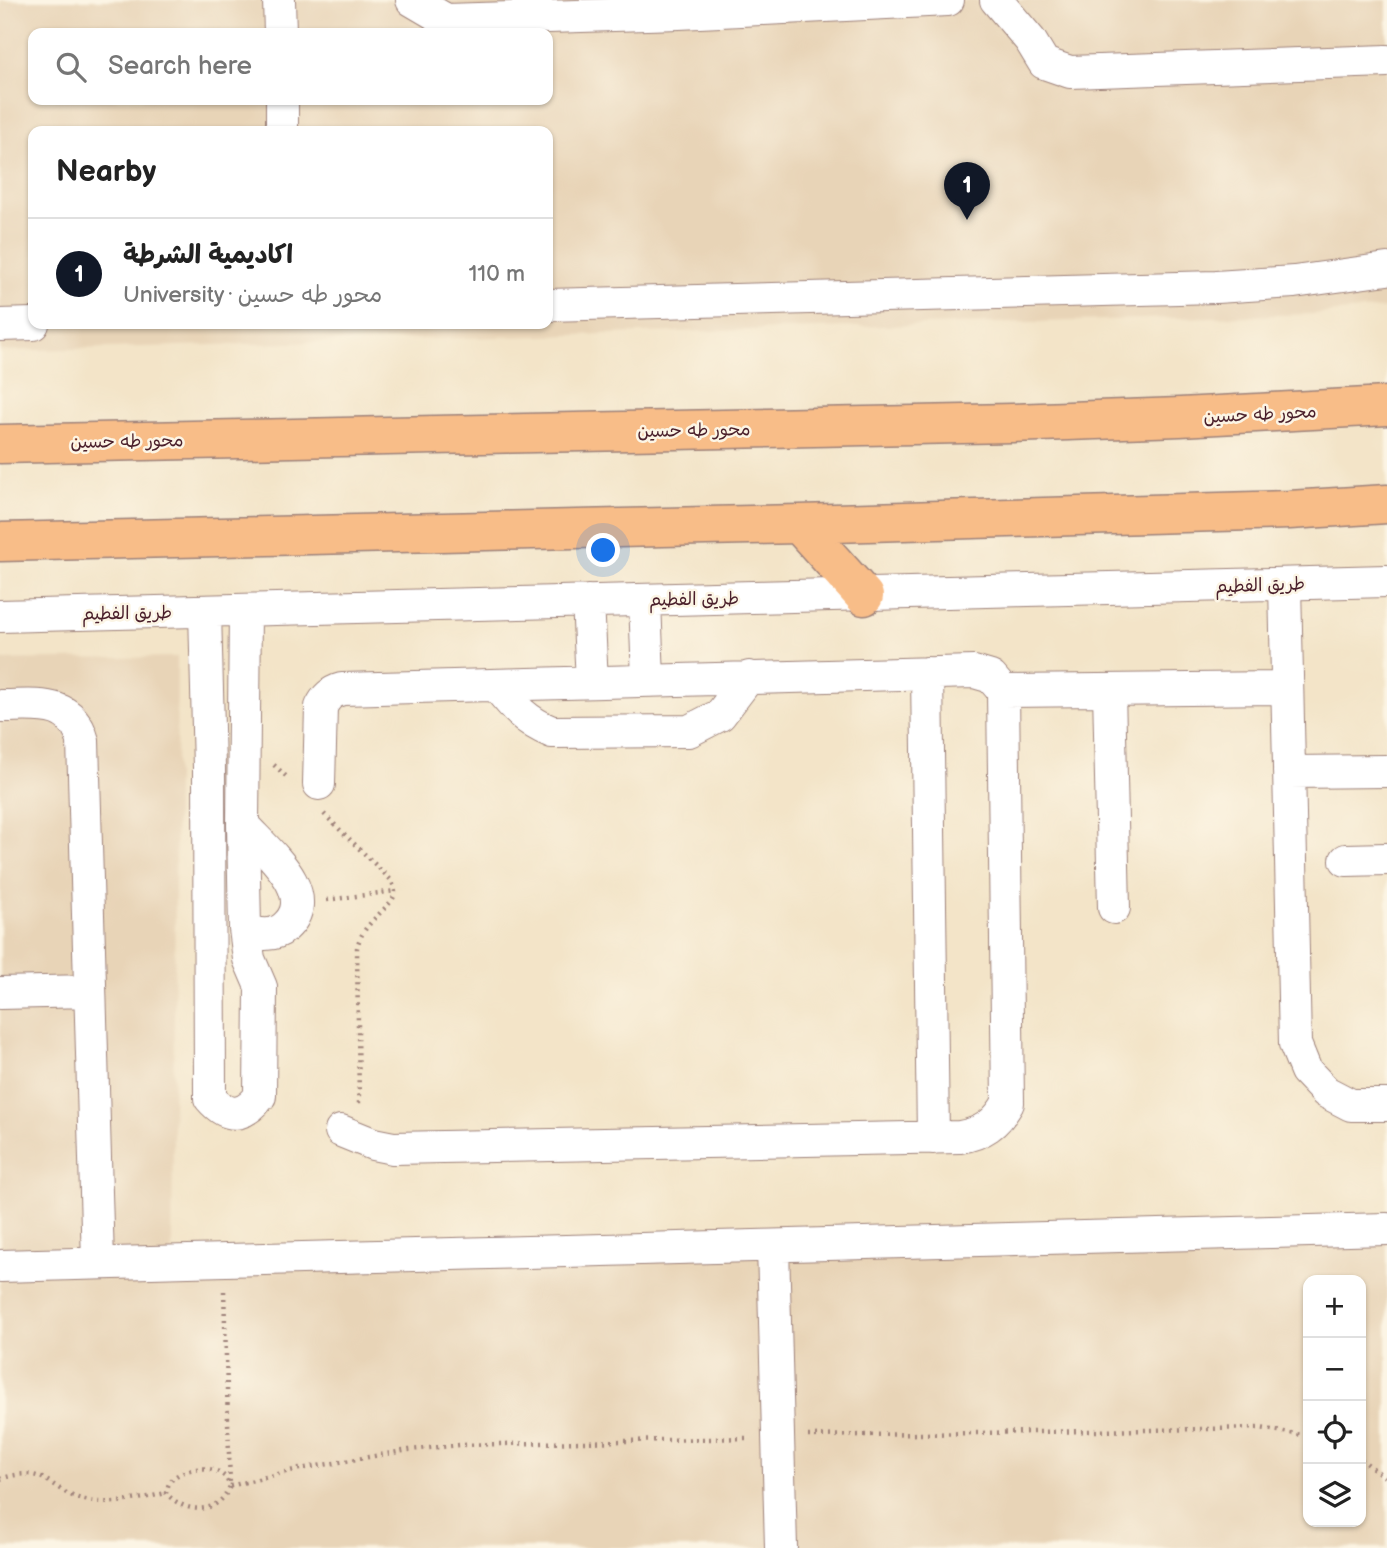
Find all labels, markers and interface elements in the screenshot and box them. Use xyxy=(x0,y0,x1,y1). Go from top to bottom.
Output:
search box xyxy=(28,28,553,105)
icon: search xyxy=(52,48,90,86)
text: Search here xyxy=(108,51,252,82)
text: Nearby xyxy=(56,154,156,190)
pin: 1 xyxy=(944,162,990,220)
text: اكاديمية الشرطة xyxy=(123,240,293,271)
text: 1 xyxy=(74,260,84,288)
text: 110 m xyxy=(468,260,525,288)
text: University · محور طه حسين xyxy=(123,281,382,309)
street label: محور طه حسين xyxy=(1203,401,1317,428)
street label: محور طه حسين xyxy=(637,419,751,442)
street label: محور طه حسين xyxy=(70,430,184,453)
your location xyxy=(586,533,620,567)
street label: طريق الفطيم xyxy=(1215,573,1306,601)
street label: طريق الفطيم xyxy=(649,588,739,614)
street label: طريق الفطيم xyxy=(82,602,172,628)
map controls xyxy=(1303,1275,1366,1527)
button: + xyxy=(1303,1275,1366,1338)
button: − xyxy=(1303,1338,1366,1401)
button: locate xyxy=(1303,1401,1366,1464)
button: layers xyxy=(1303,1464,1366,1527)

